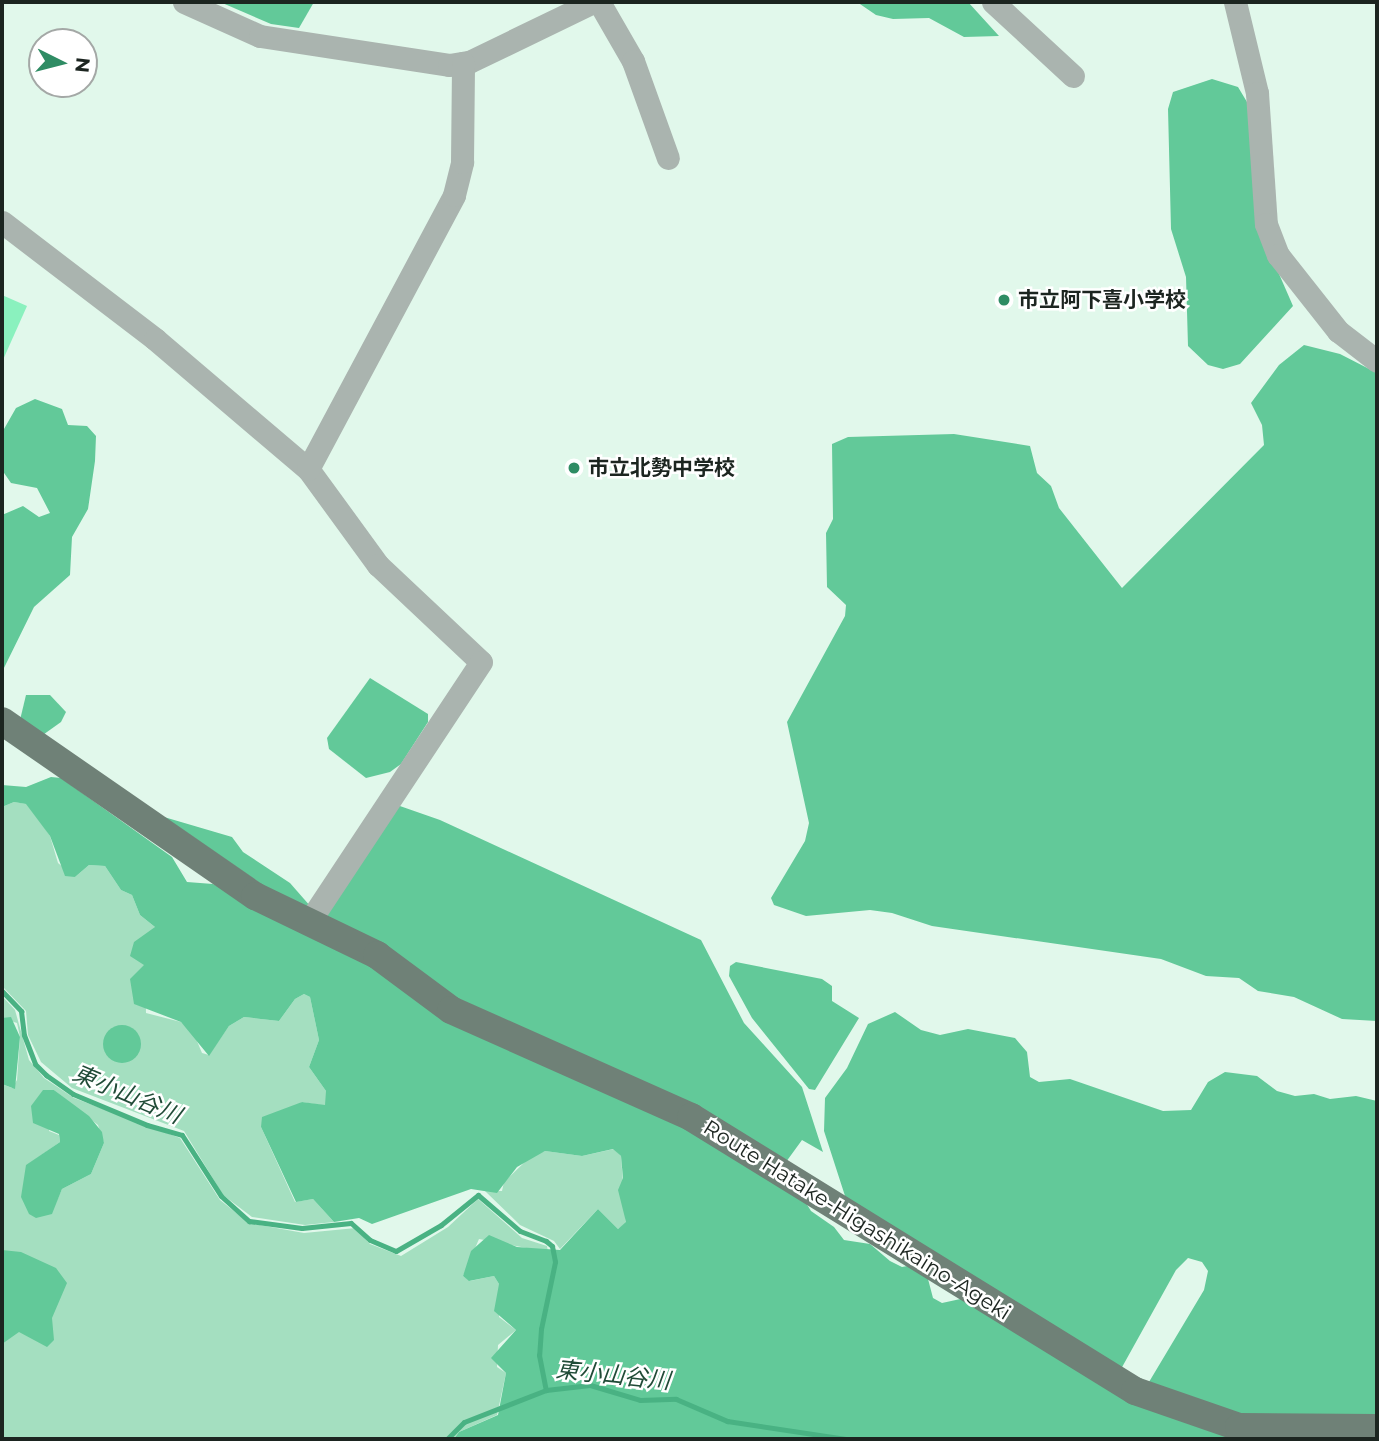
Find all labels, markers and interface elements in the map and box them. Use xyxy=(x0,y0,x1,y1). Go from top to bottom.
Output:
north arrow xyxy=(28,28,98,98)
text: N xyxy=(70,56,95,74)
place label: 市立阿下喜小学校 xyxy=(1018,287,1186,313)
marker: 市立阿下喜小学校 xyxy=(996,292,1012,308)
place label: 市立北勢中学校 xyxy=(588,455,735,481)
marker: 市立北勢中学校 xyxy=(566,460,582,476)
water label: 東小山谷川 xyxy=(69,1059,185,1129)
street label: Route Hatake-Higashikaino-Ageki xyxy=(699,1115,1015,1325)
water label: 東小山谷川 xyxy=(554,1355,672,1395)

